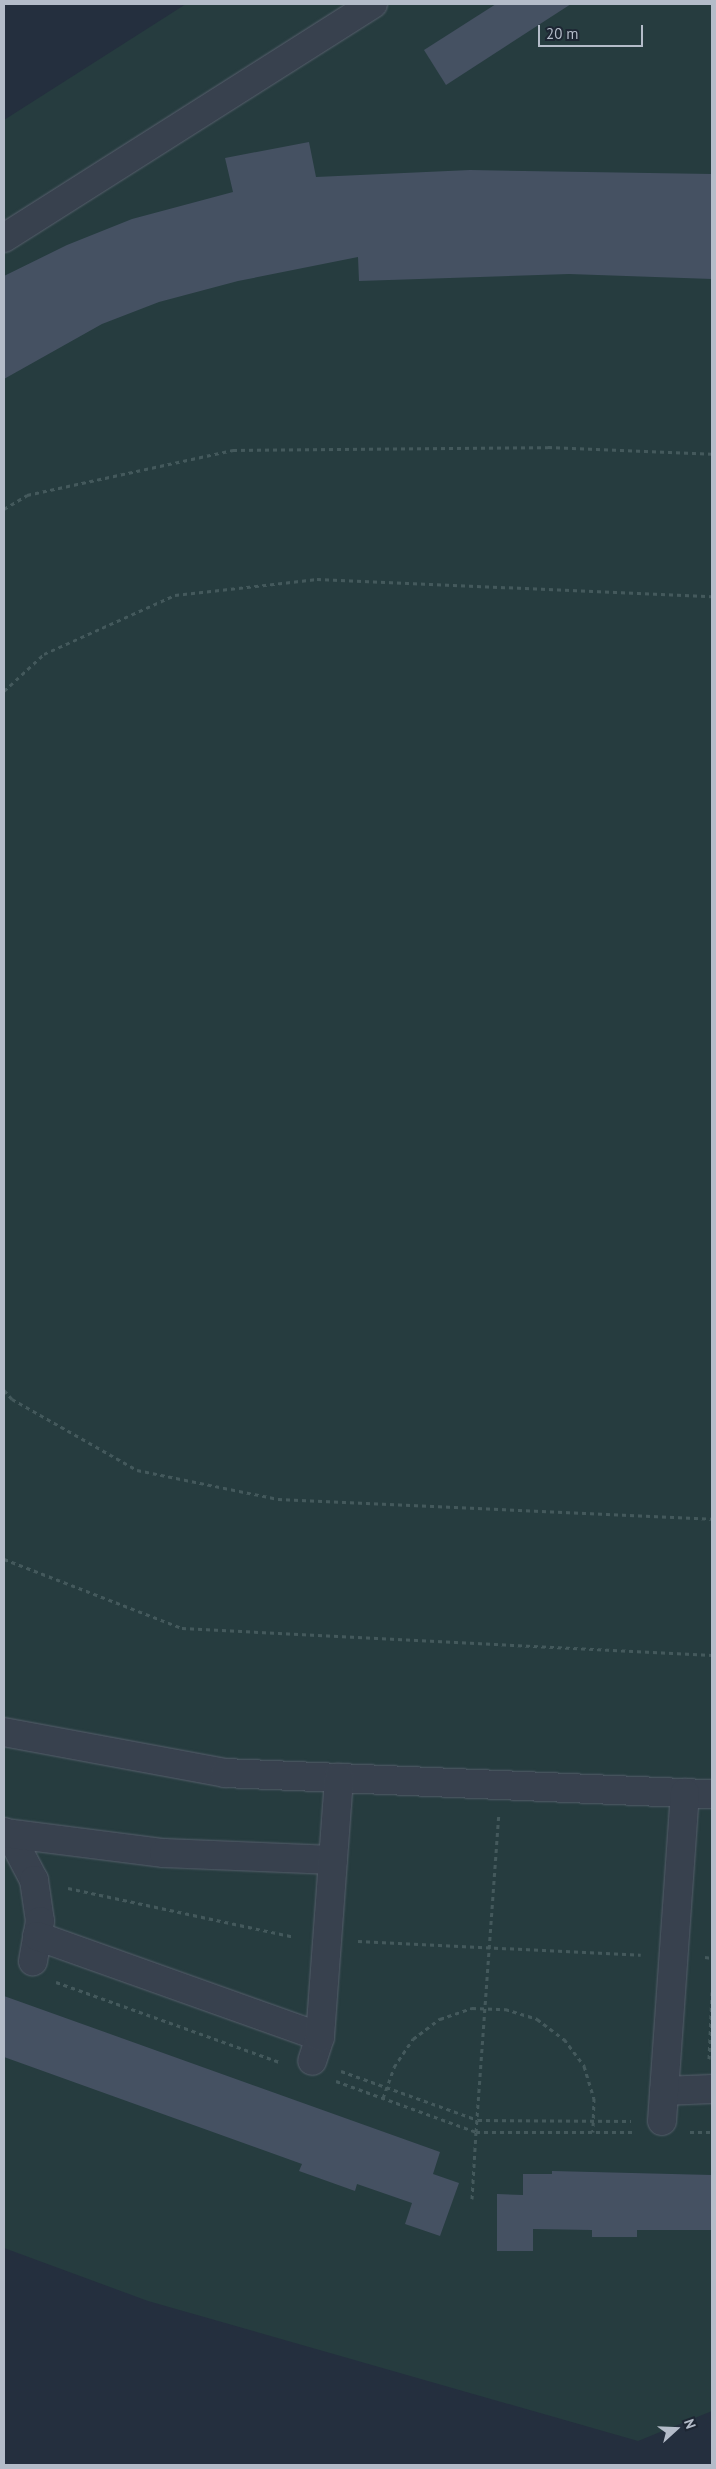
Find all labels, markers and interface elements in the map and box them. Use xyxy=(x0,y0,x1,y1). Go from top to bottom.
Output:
scale bar xyxy=(541,15,646,47)
text: 20 m xyxy=(546,24,579,43)
north arrow xyxy=(651,2404,701,2454)
text: N xyxy=(680,2416,700,2431)

